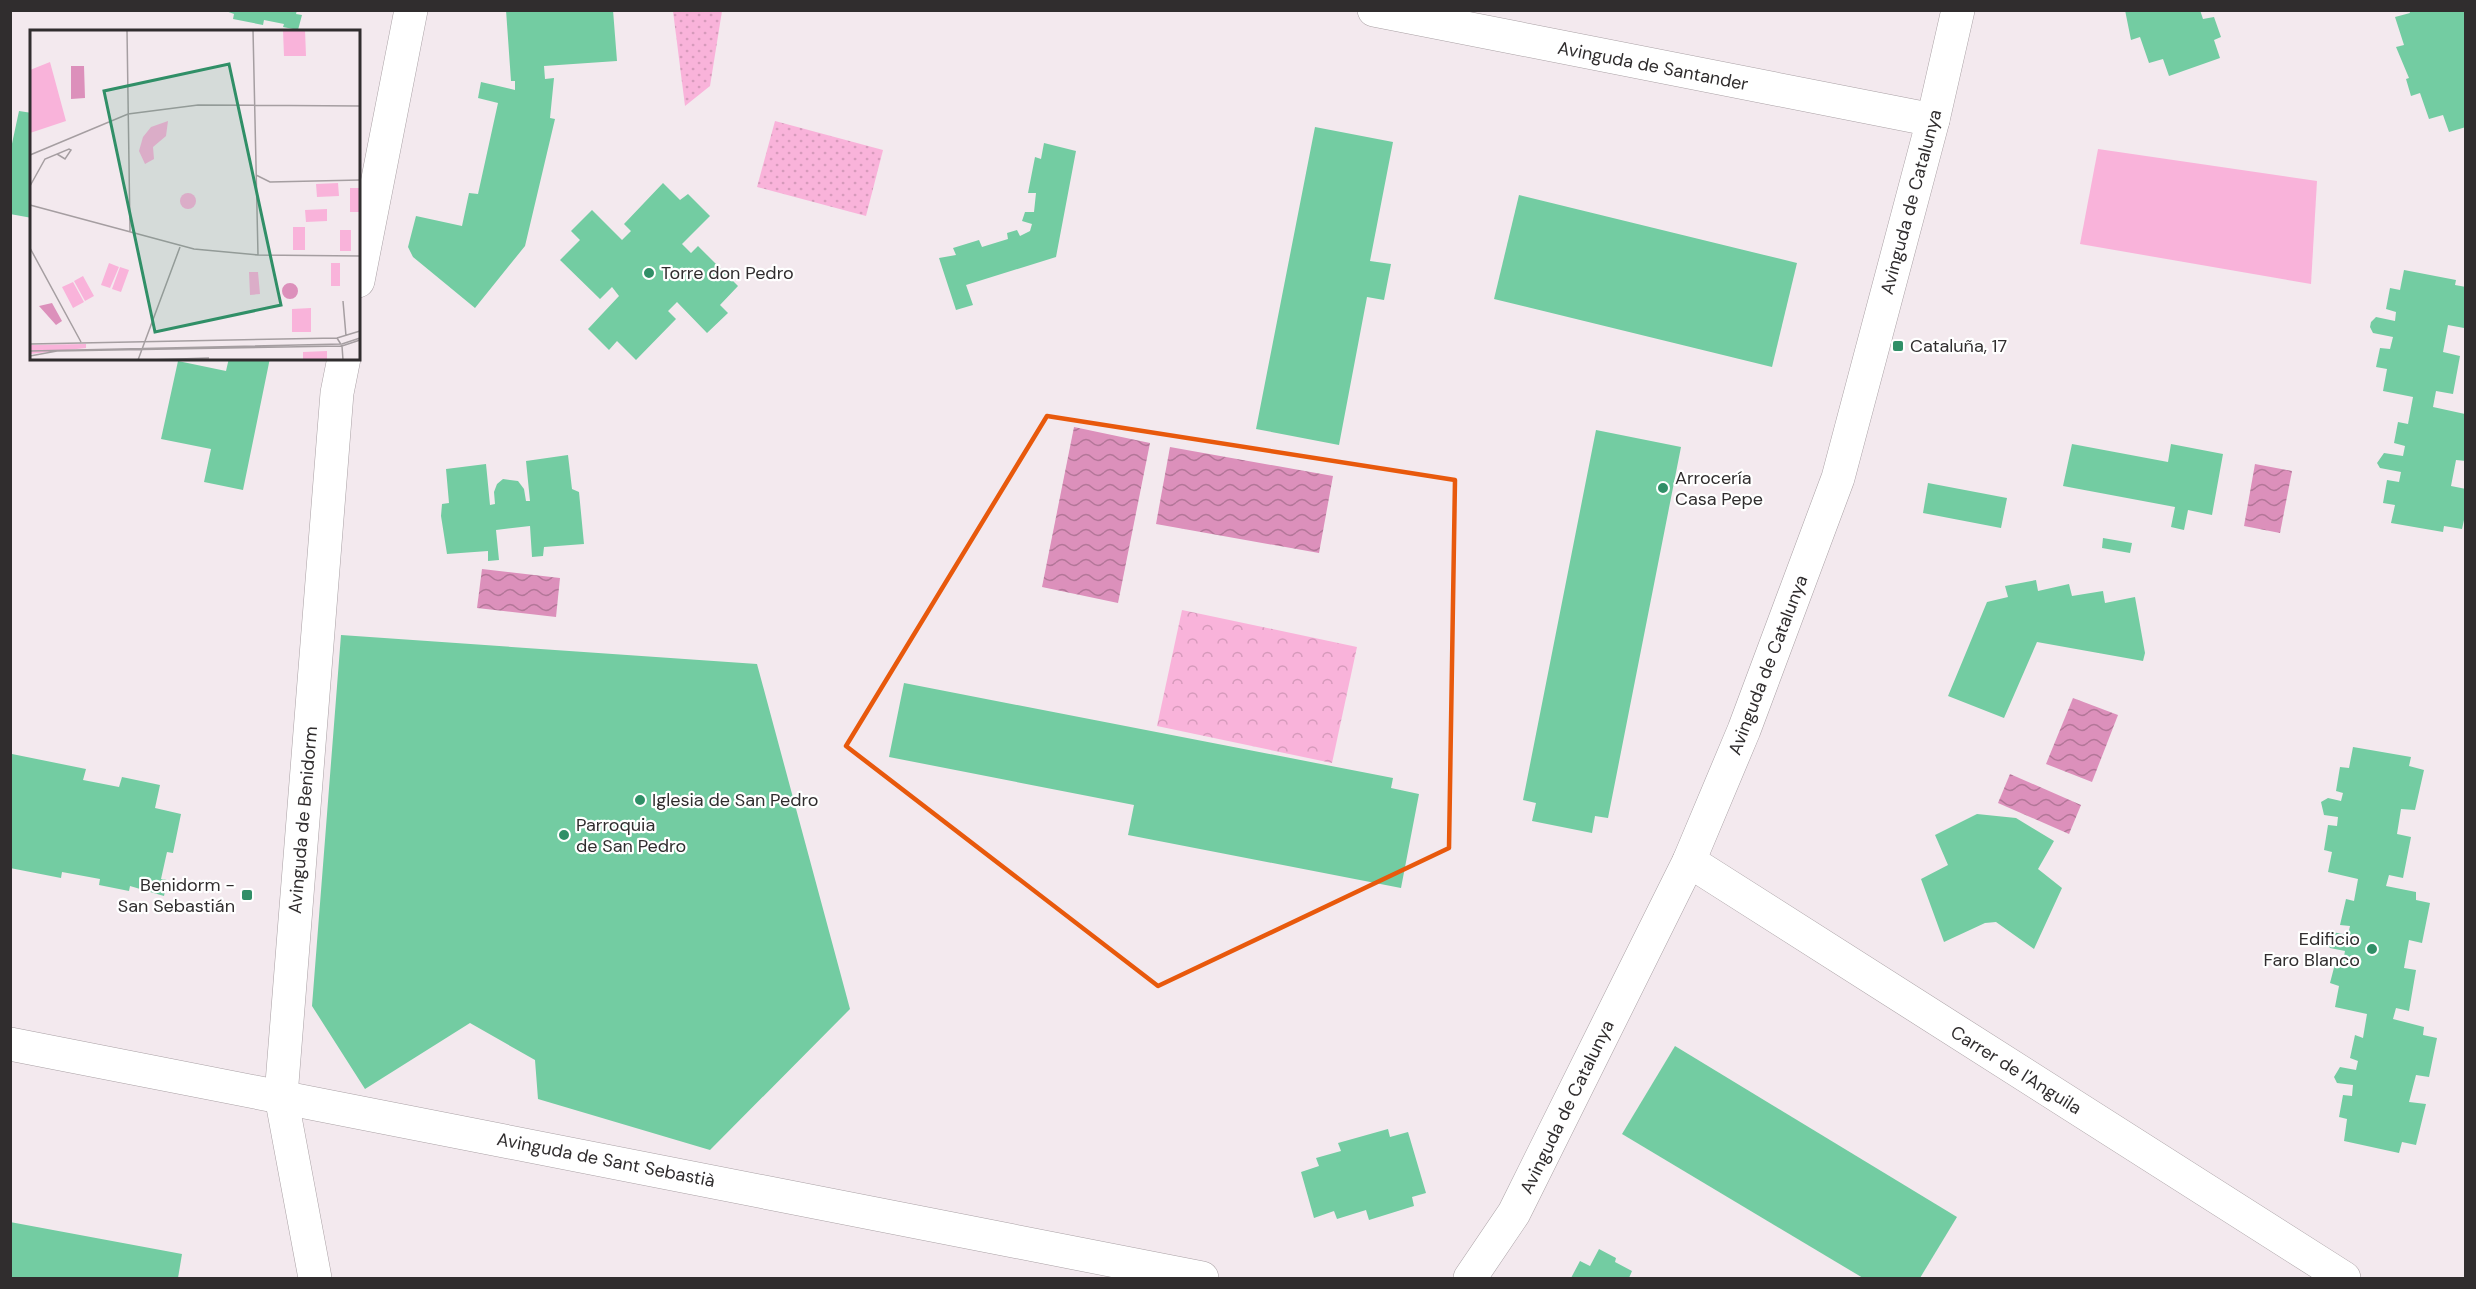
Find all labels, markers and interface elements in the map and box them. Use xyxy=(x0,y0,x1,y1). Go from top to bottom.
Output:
inset map xyxy=(30,30,360,360)
street label: Avinguda de Santander xyxy=(1556,36,1751,96)
street label: Avinguda de Catalunya xyxy=(1875,107,1947,297)
place label: Torre don Pedro xyxy=(661,261,794,285)
marker: Torre don Pedro xyxy=(642,266,656,280)
place label: Cataluña, 17 xyxy=(1910,334,2007,358)
marker: Cataluña, 17 xyxy=(1891,339,1905,353)
place label: Arrocería Casa Pepe xyxy=(1675,466,1763,511)
marker: Arrocería Casa Pepe xyxy=(1656,481,1670,495)
street label: Avinguda de Catalunya xyxy=(1723,572,1813,758)
street label: Avinguda de Benidorm xyxy=(283,725,323,915)
place label: Iglesia de San Pedro xyxy=(652,788,819,812)
marker: Iglesia de San Pedro xyxy=(633,793,647,807)
place label: Parroquia de San Pedro xyxy=(576,813,686,858)
marker: Parroquia de San Pedro xyxy=(557,828,571,842)
place label: Benidorm - San Sebastián xyxy=(118,873,235,918)
marker: Benidorm - San Sebastián xyxy=(240,888,254,902)
place label: Edificio Faro Blanco xyxy=(2263,927,2360,972)
marker: Edificio Faro Blanco xyxy=(2365,942,2379,956)
street label: Avinguda de Catalunya xyxy=(1514,1016,1620,1198)
street label: Carrer de l'Anguila xyxy=(1946,1020,2086,1120)
street label: Avinguda de Sant Sebastià xyxy=(495,1127,717,1193)

